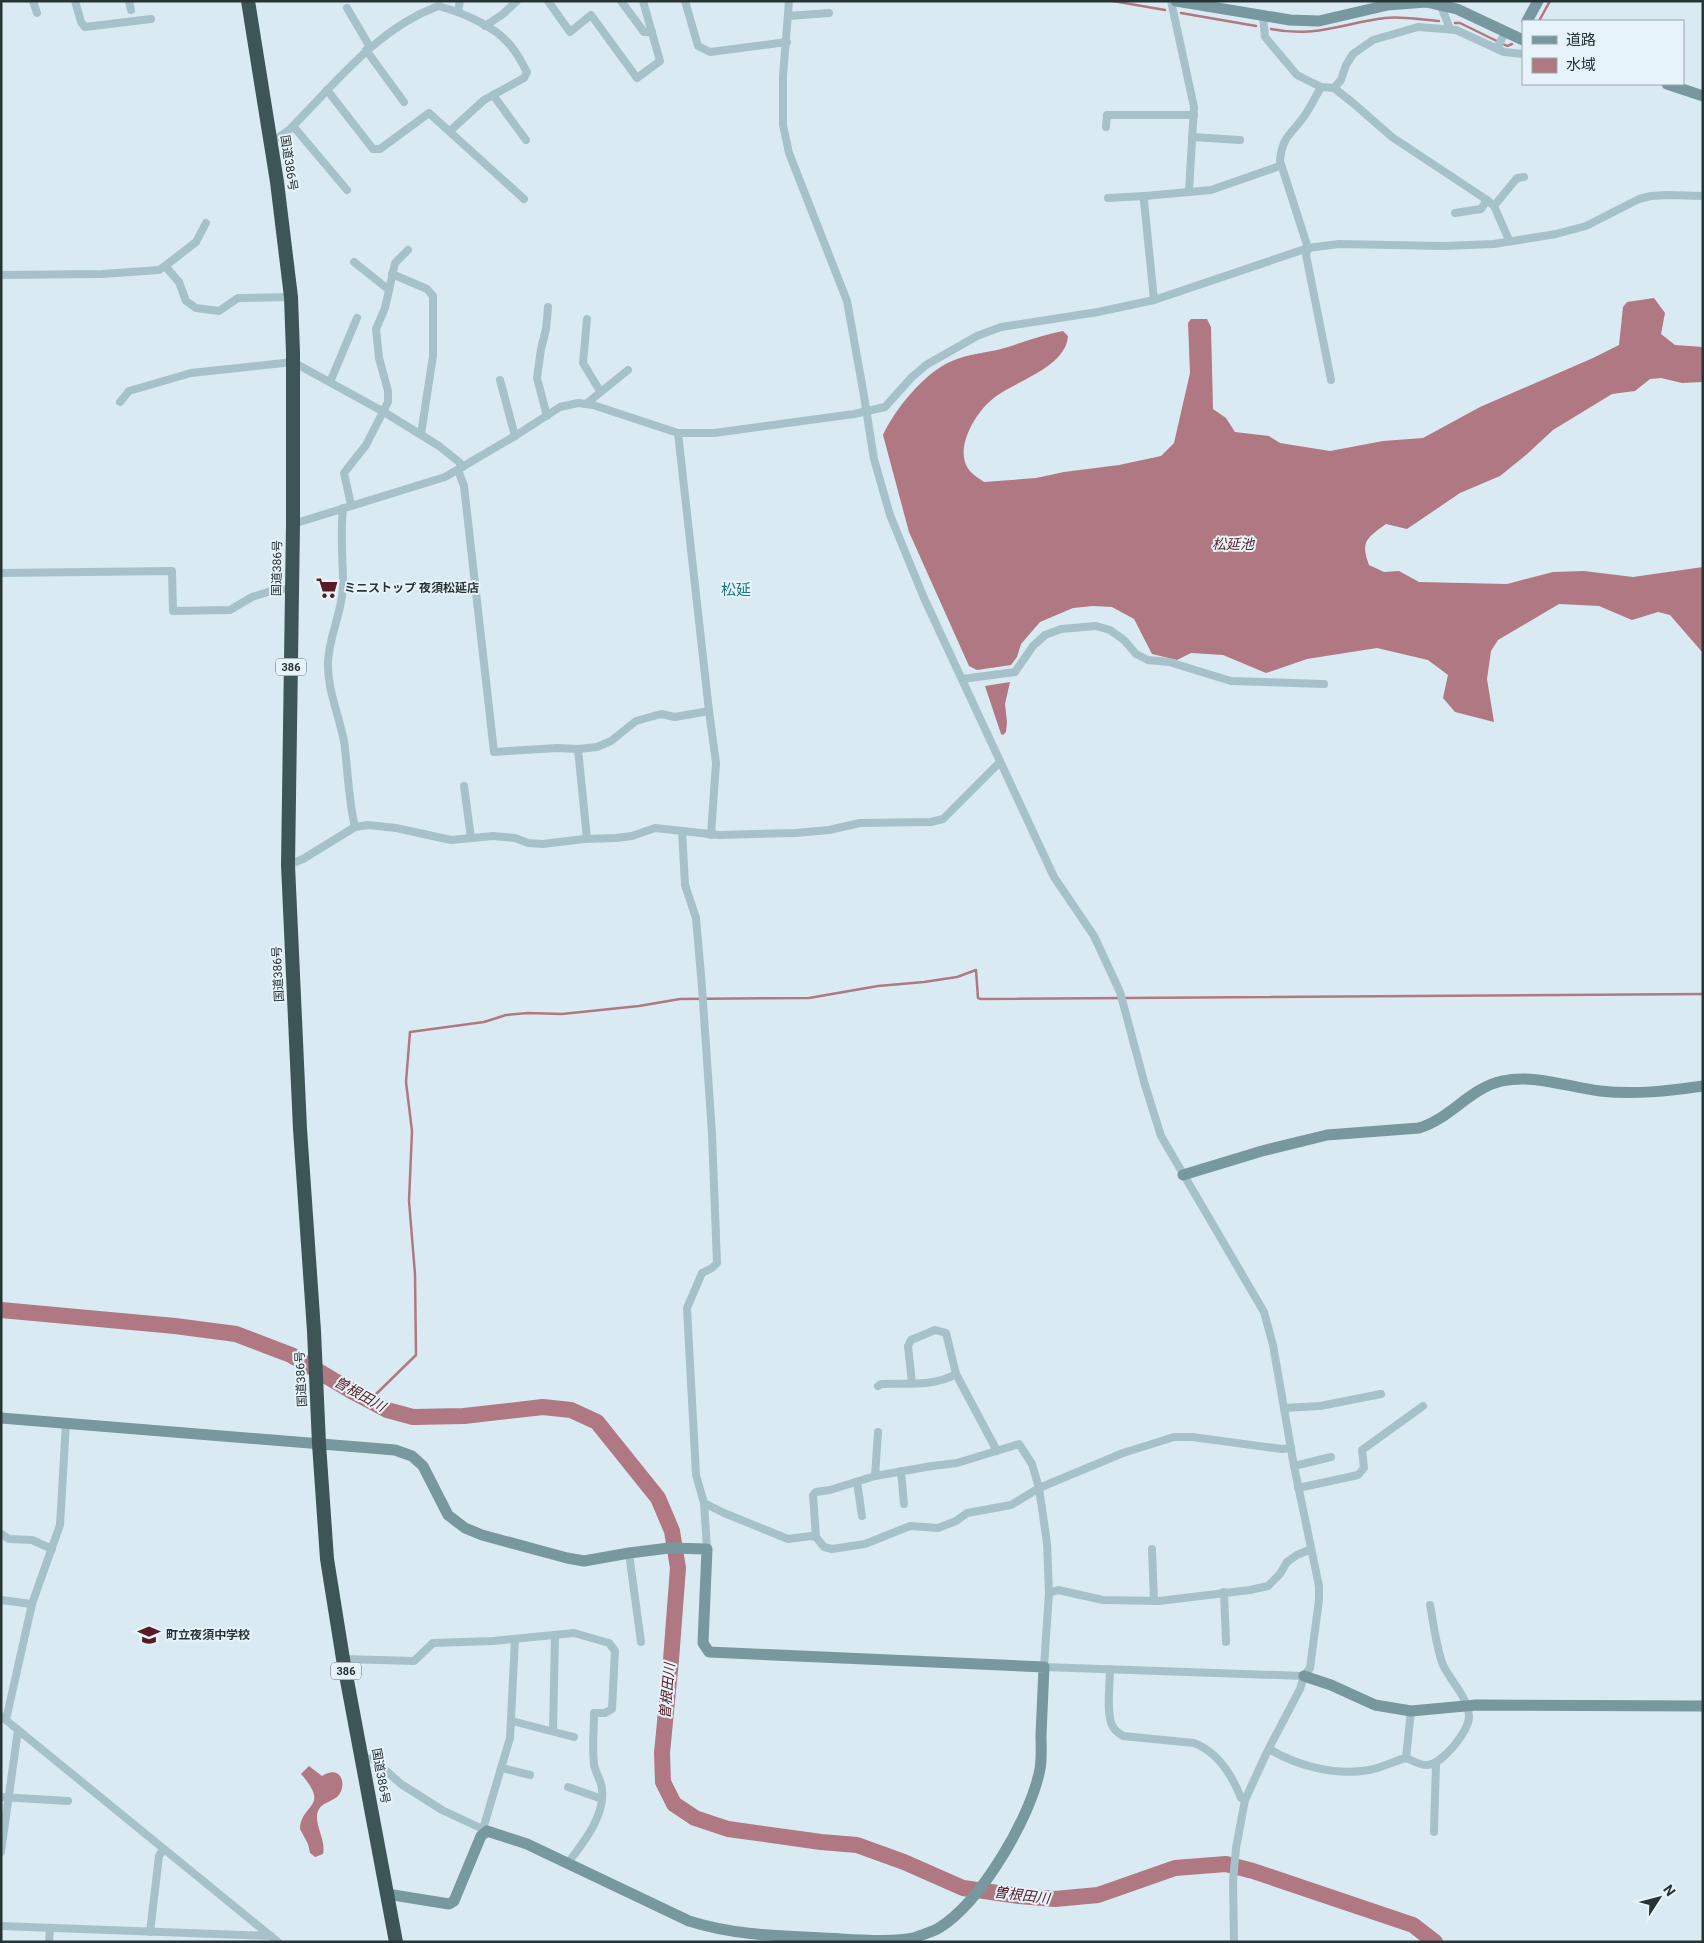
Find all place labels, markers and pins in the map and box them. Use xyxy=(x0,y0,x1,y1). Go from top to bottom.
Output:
supermarket icon: ミニストップ 夜須松延店 xyxy=(314,575,340,601)
place label: ミニストップ 夜須松延店 xyxy=(344,581,479,595)
school or university icon: 町立夜須中学校 xyxy=(136,1622,162,1648)
place label: 町立夜須中学校 xyxy=(166,1628,250,1642)

